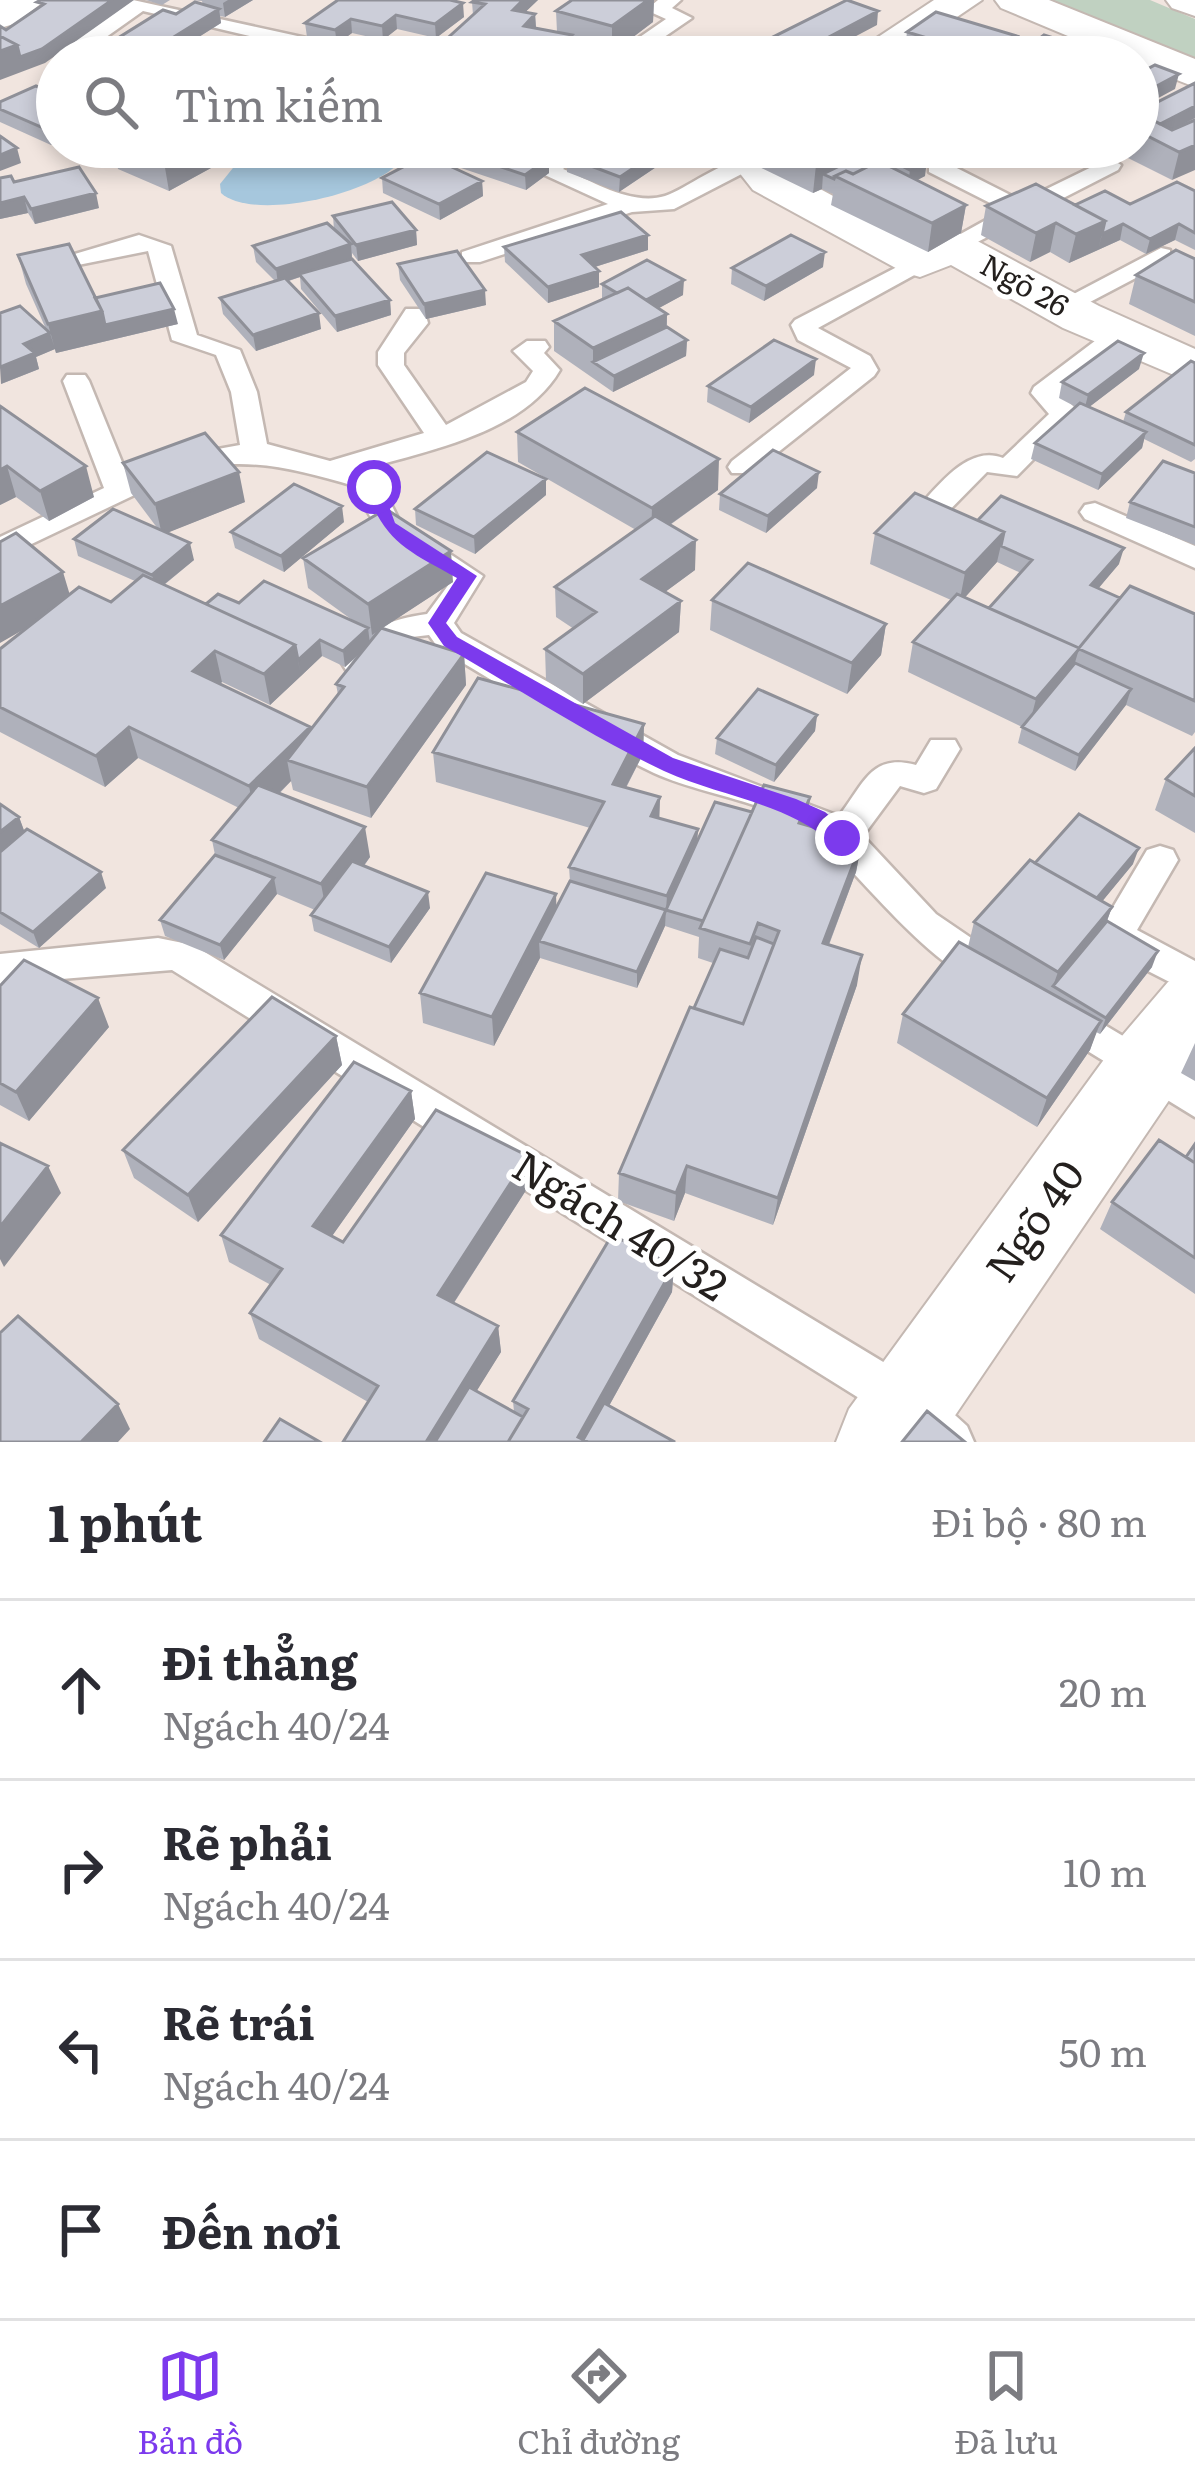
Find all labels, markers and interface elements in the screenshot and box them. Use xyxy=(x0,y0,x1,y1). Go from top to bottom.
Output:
search box xyxy=(36,36,1159,168)
icon: search xyxy=(78,69,144,135)
text: Tìm kiếm xyxy=(174,69,383,136)
street label: Ngõ 26 xyxy=(973,241,1078,326)
route start xyxy=(347,460,401,514)
route end xyxy=(815,811,869,865)
street label: Ngách 40/32 xyxy=(502,1133,741,1314)
street label: Ngõ 40 xyxy=(968,1146,1097,1293)
text: 1 phút xyxy=(48,1482,202,1558)
text: Đi bộ · 80 m xyxy=(932,1491,1147,1549)
text: Đi thẳng xyxy=(162,1627,357,1694)
icon: ahead xyxy=(48,1657,114,1723)
text: 20 m xyxy=(1059,1661,1147,1719)
text: Ngách 40/24 xyxy=(162,1694,390,1752)
text: Rẽ phải xyxy=(162,1807,332,1874)
icon: right xyxy=(48,1837,114,1903)
text: 10 m xyxy=(1063,1841,1147,1899)
text: Ngách 40/24 xyxy=(162,1874,390,1932)
text: Rẽ trái xyxy=(162,1987,315,2054)
icon: left xyxy=(48,2017,114,2083)
text: 50 m xyxy=(1059,2021,1147,2079)
text: Ngách 40/24 xyxy=(162,2054,390,2112)
text: Đến nơi xyxy=(162,2196,341,2263)
icon: arrive xyxy=(48,2197,114,2263)
tab: Bản đồ xyxy=(137,2343,243,2464)
tab: Chỉ đường xyxy=(517,2343,680,2464)
tab: Đã lưu xyxy=(954,2343,1058,2464)

